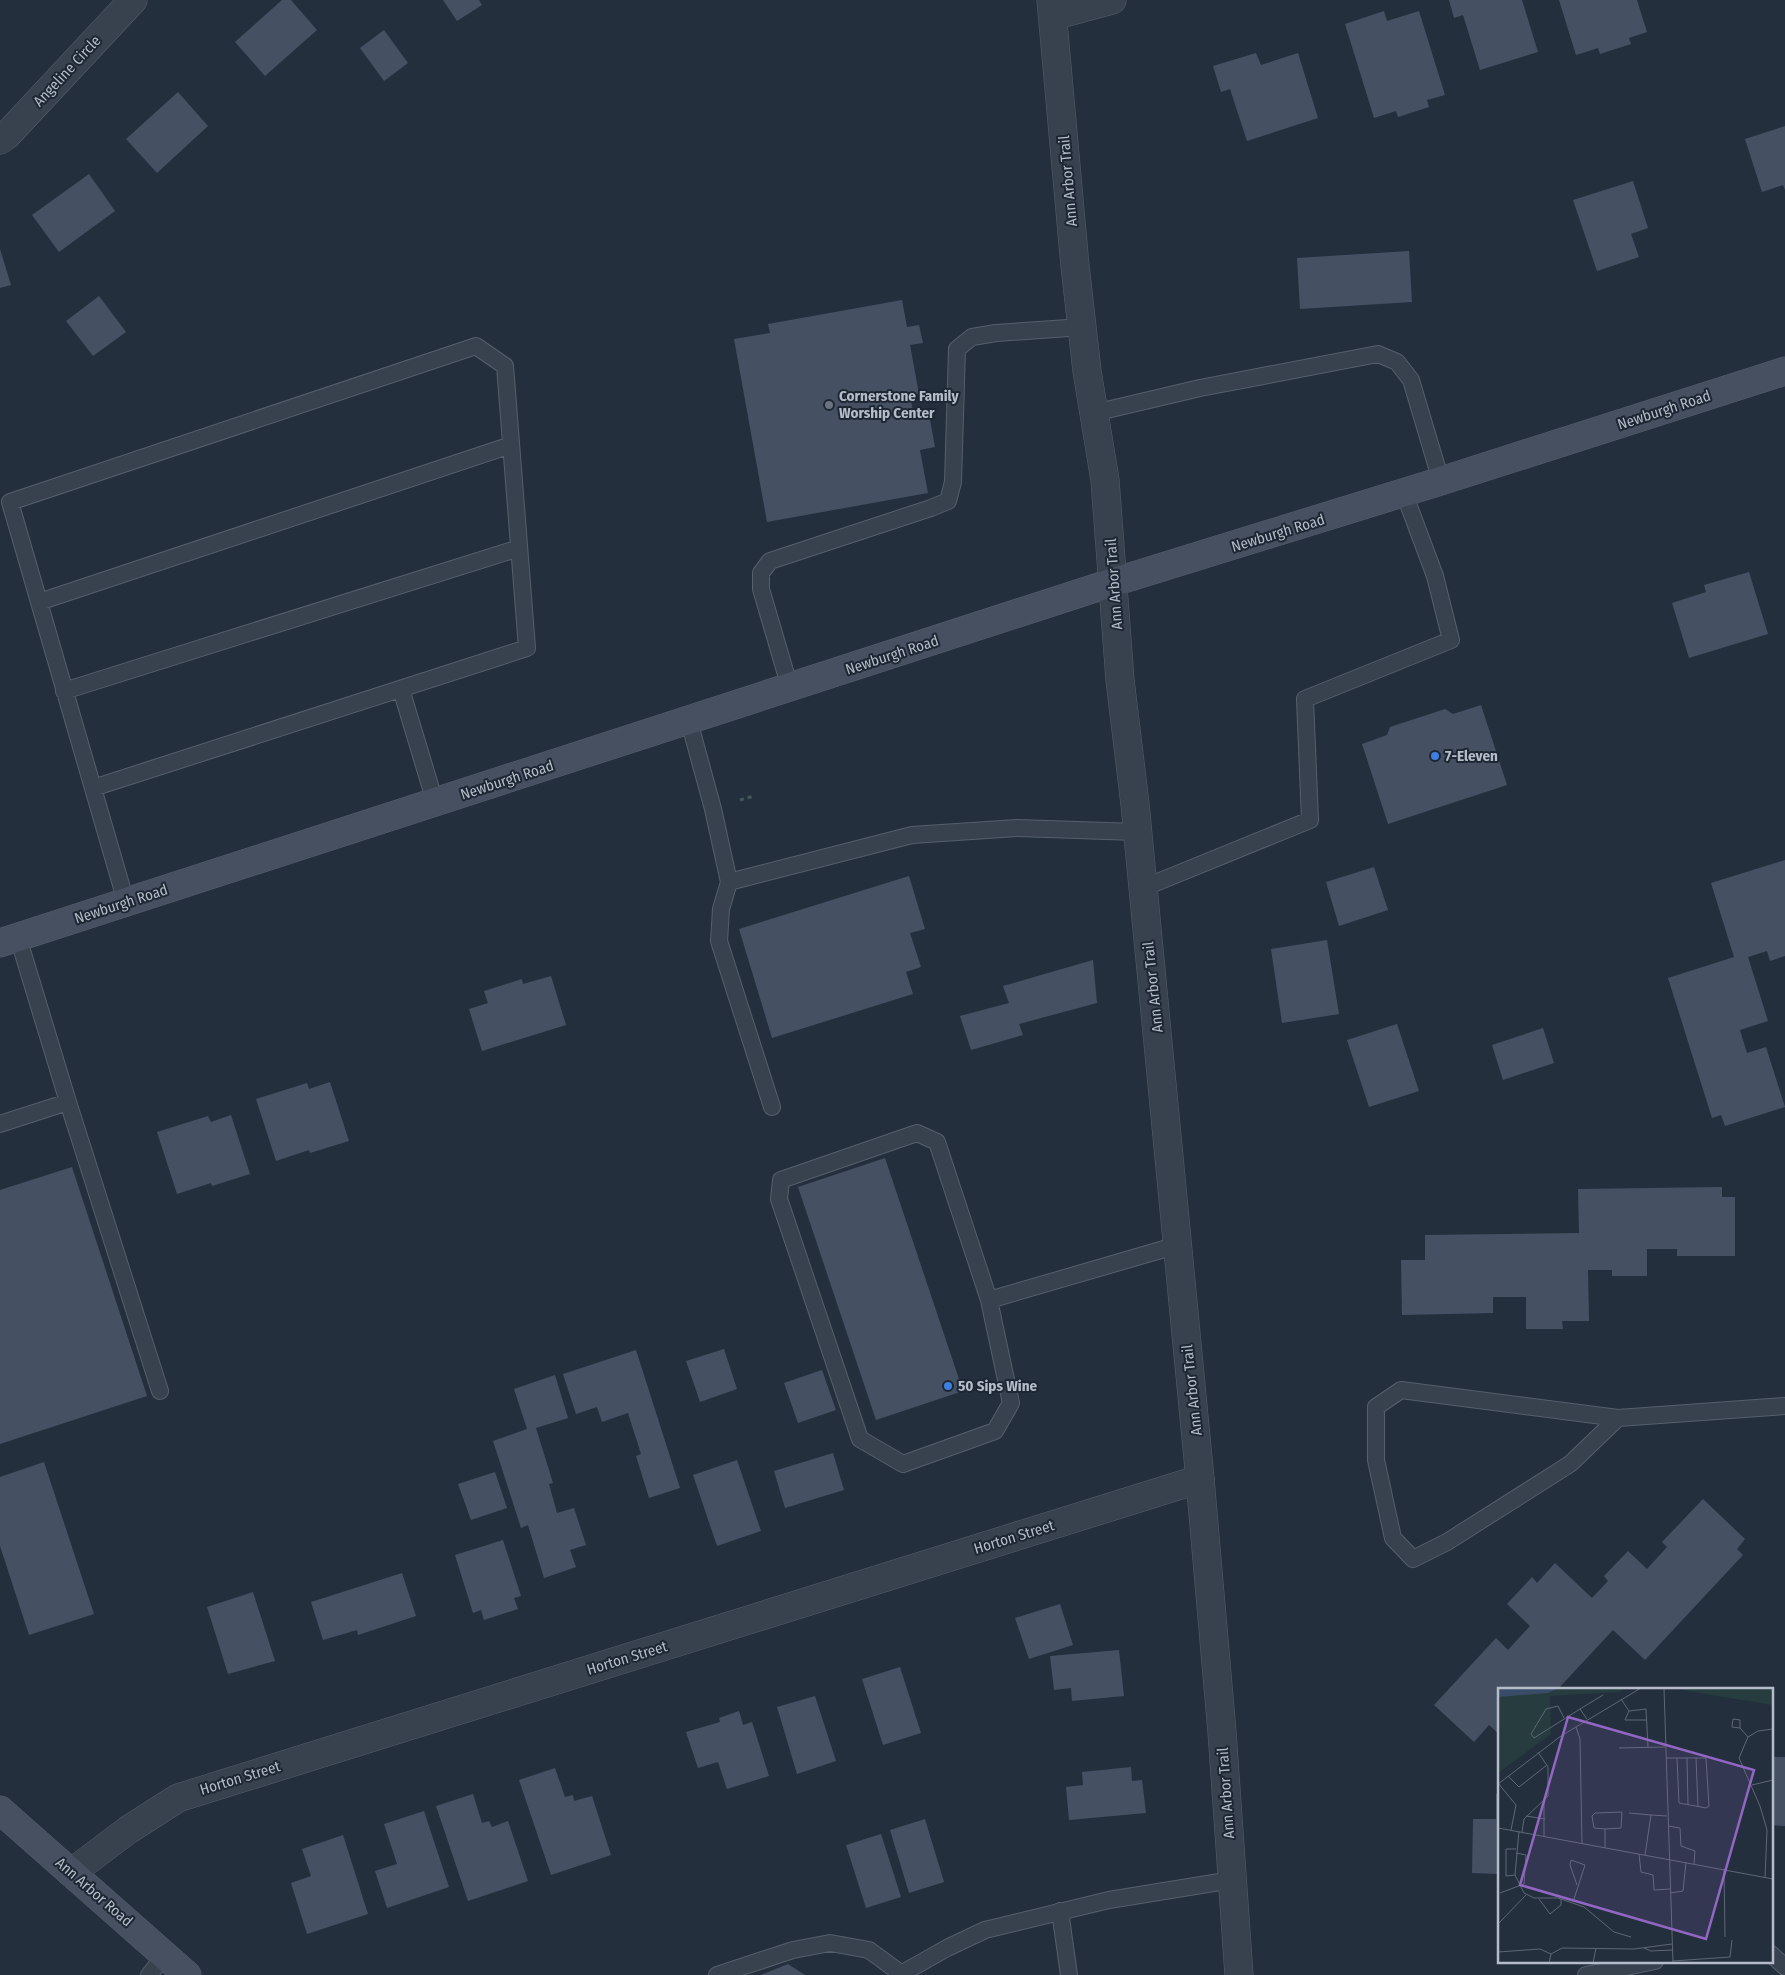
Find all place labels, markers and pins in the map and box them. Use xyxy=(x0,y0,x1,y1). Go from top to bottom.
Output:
place label: Cornerstone Family Worship Center xyxy=(839,387,959,422)
marker: Cornerstone Family Worship Center xyxy=(823,399,835,411)
place label: 7-Eleven xyxy=(1445,747,1498,765)
marker: 7-Eleven xyxy=(1429,750,1441,762)
place label: 50 Sips Wine xyxy=(958,1377,1038,1395)
marker: 50 Sips Wine xyxy=(942,1380,954,1392)

